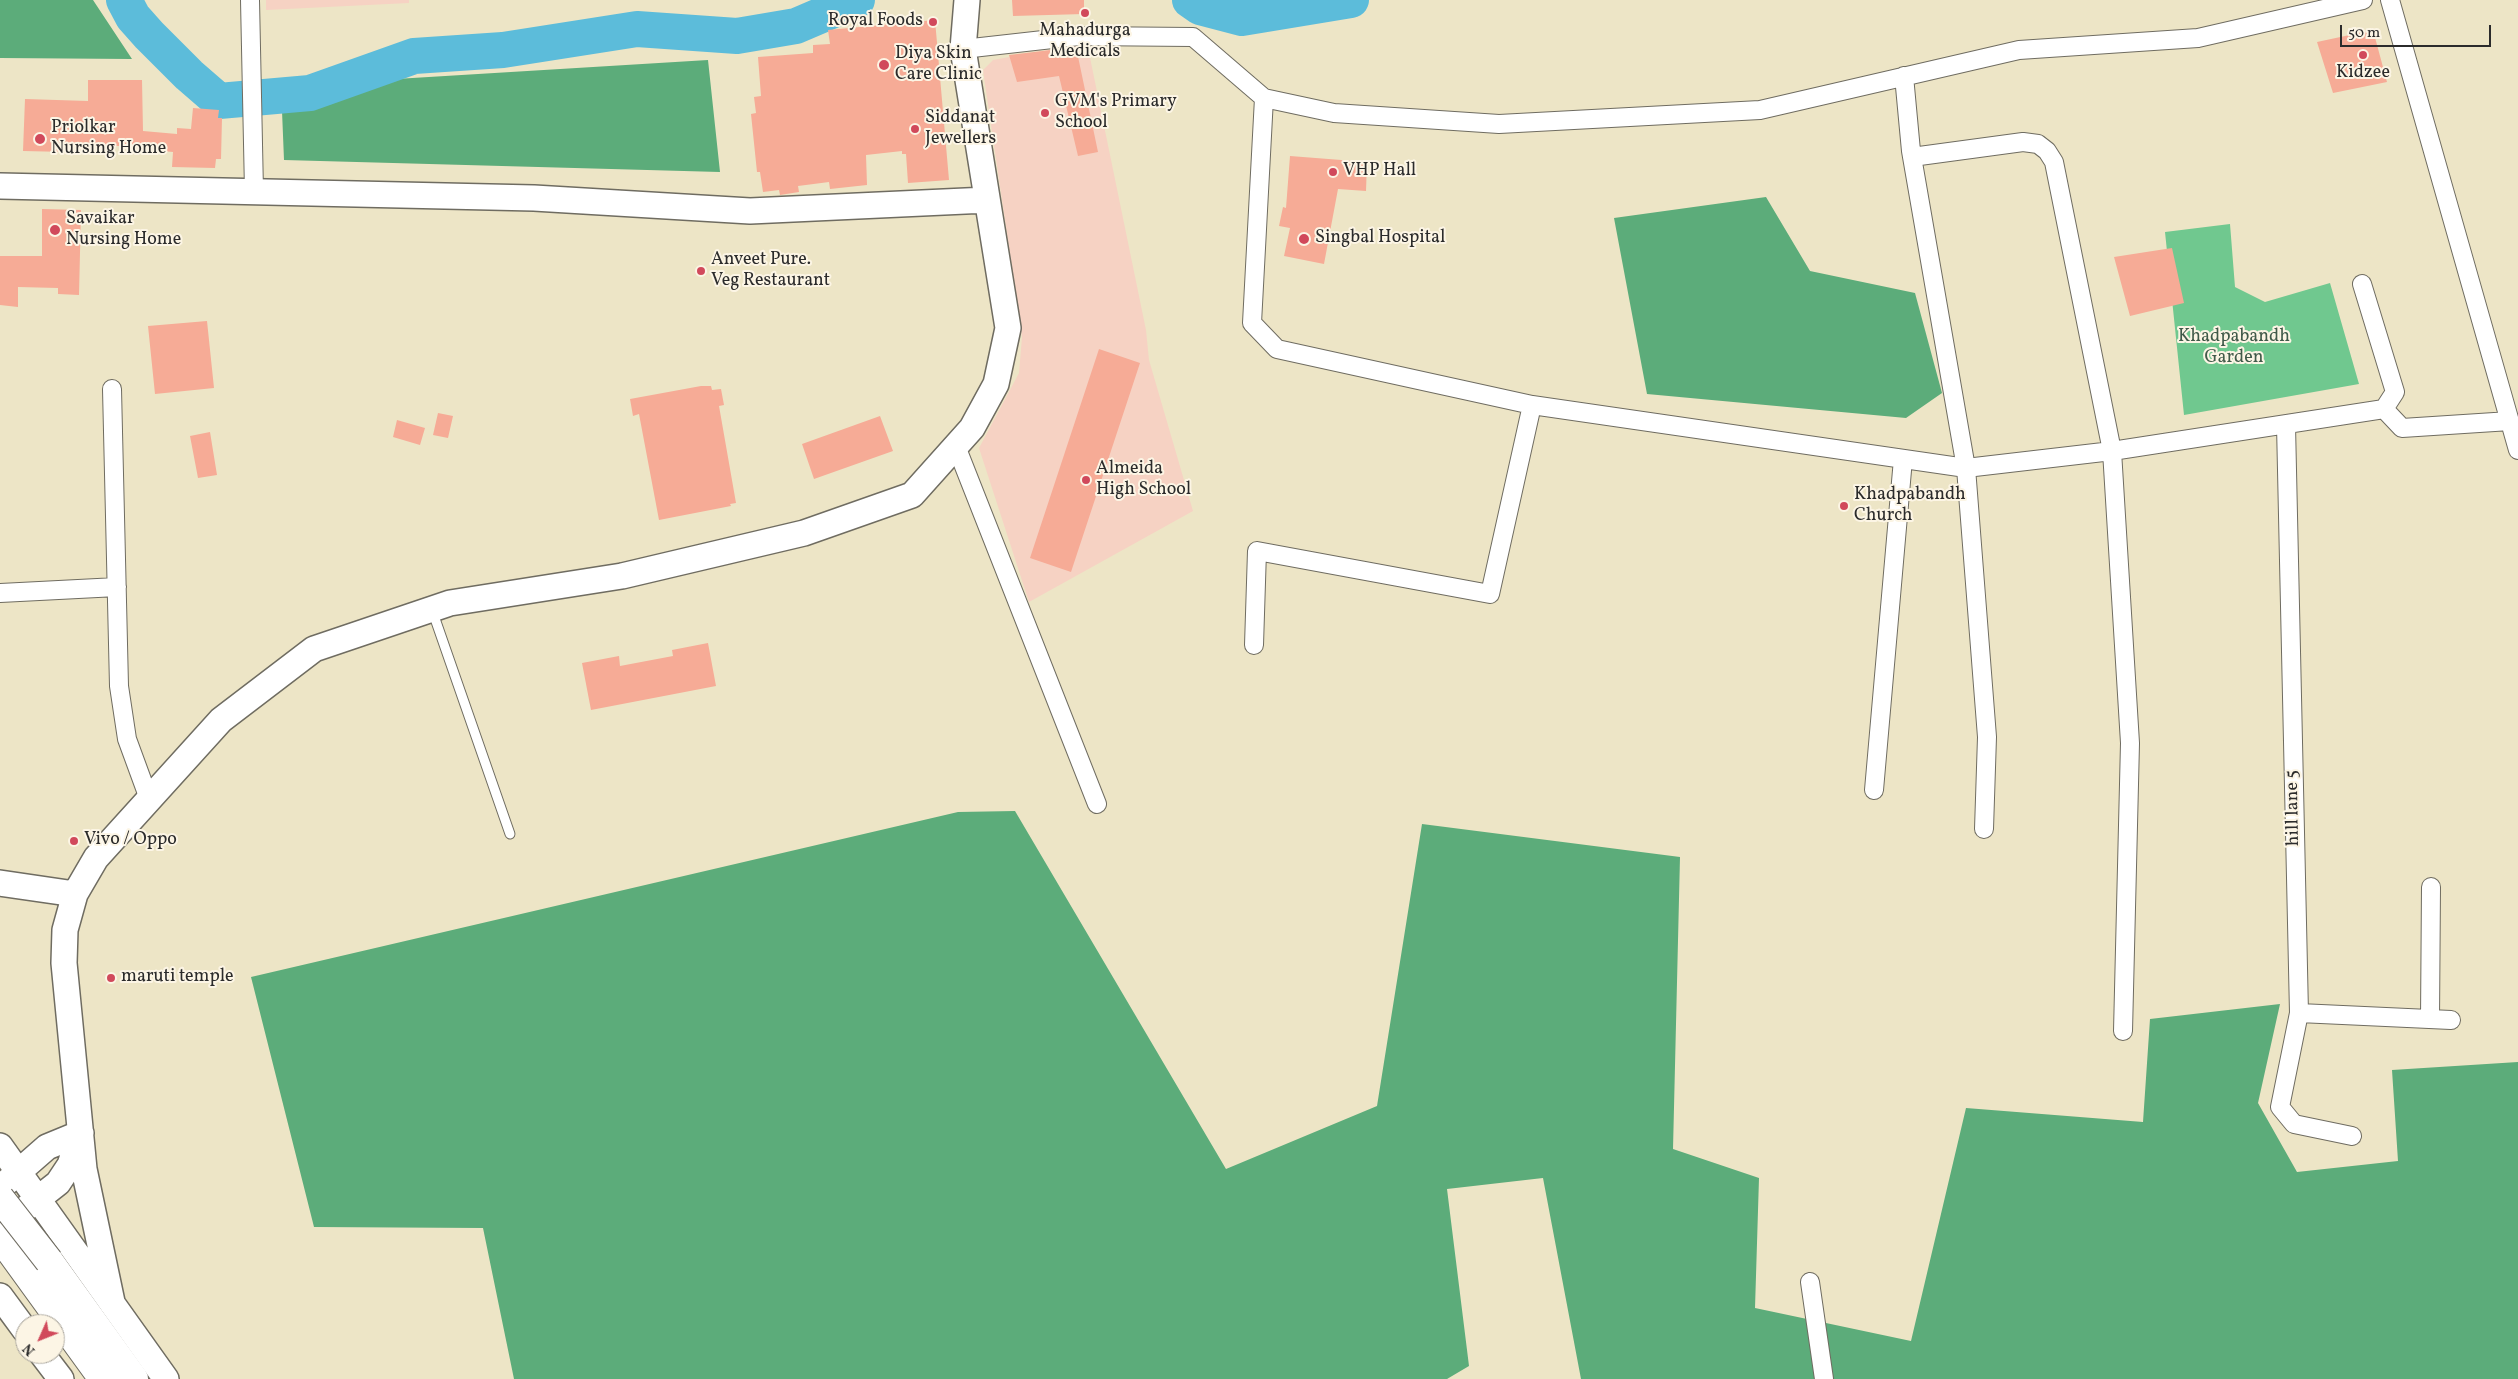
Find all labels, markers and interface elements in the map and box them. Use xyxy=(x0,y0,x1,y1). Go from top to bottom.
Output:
marker: Mahadurga Medicals xyxy=(1079,7,1091,19)
place label: Royal Foods xyxy=(828,11,923,33)
scale bar xyxy=(2343,15,2494,47)
marker: Royal Foods xyxy=(927,16,939,28)
place label: Mahadurga Medicals xyxy=(1039,21,1131,64)
text: 50 m xyxy=(2348,23,2380,44)
place label: Diya Skin Care Clinic xyxy=(895,44,982,86)
marker: Kidzee xyxy=(2357,49,2369,61)
marker: Diya Skin Care Clinic xyxy=(877,58,891,72)
place label: Kidzee xyxy=(2336,63,2390,85)
place label: GVM's Primary School xyxy=(1055,92,1177,134)
marker: GVM's Primary School xyxy=(1039,107,1051,119)
place label: Siddanat Jewellers xyxy=(925,108,996,150)
place label: Priolkar Nursing Home xyxy=(51,118,166,160)
marker: Siddanat Jewellers xyxy=(909,123,921,135)
marker: Priolkar Nursing Home xyxy=(33,132,47,146)
place label: VHP Hall xyxy=(1343,161,1416,183)
marker: VHP Hall xyxy=(1327,166,1339,178)
place label: Savaikar Nursing Home xyxy=(66,209,181,252)
marker: Savaikar Nursing Home xyxy=(48,223,62,237)
place label: Singbal Hospital xyxy=(1315,228,1445,250)
marker: Singbal Hospital xyxy=(1297,232,1311,246)
place label: Anveet Pure. Veg Restaurant xyxy=(711,250,830,292)
marker: Anveet Pure. Veg Restaurant xyxy=(695,265,707,277)
park label: Khadpabandh Garden xyxy=(2178,327,2290,369)
place label: Almeida High School xyxy=(1096,459,1191,502)
marker: Almeida High School xyxy=(1080,474,1092,486)
place label: Khadpabandh Church xyxy=(1854,485,1966,528)
marker: Khadpabandh Church xyxy=(1838,500,1850,512)
street label: hill lane 5 xyxy=(2283,770,2305,846)
place label: Vivo / Oppo xyxy=(84,830,177,852)
marker: Vivo / Oppo xyxy=(68,835,80,847)
place label: maruti temple xyxy=(121,967,234,989)
marker: maruti temple xyxy=(105,972,117,984)
north arrow xyxy=(15,1314,65,1364)
text: N xyxy=(19,1339,40,1359)

